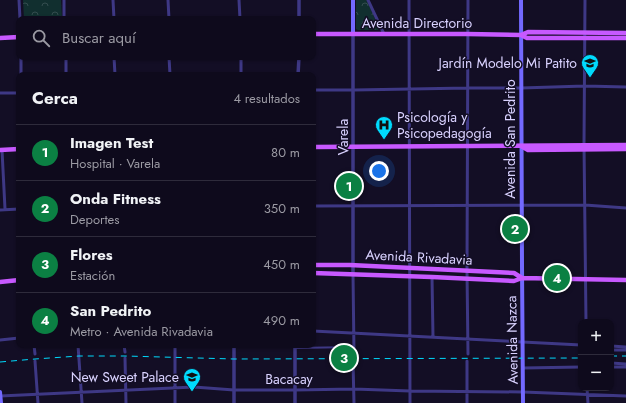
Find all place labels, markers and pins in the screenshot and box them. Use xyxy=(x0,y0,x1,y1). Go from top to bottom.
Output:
place label: Jardín Modelo Mi Patito xyxy=(437,53,577,73)
school or university icon: Jardín Modelo Mi Patito xyxy=(580,53,600,78)
place label: Psicología y Psicopedagogía xyxy=(397,107,492,143)
hospital icon: Psicología y Psicopedagogía xyxy=(374,115,394,140)
pin: 1 xyxy=(336,171,362,201)
pin: 2 xyxy=(502,214,528,244)
pin: 4 xyxy=(544,263,570,293)
pin: 3 xyxy=(331,343,357,373)
place label: New Sweet Palace xyxy=(71,367,179,387)
school or university icon: New Sweet Palace xyxy=(182,367,202,392)

